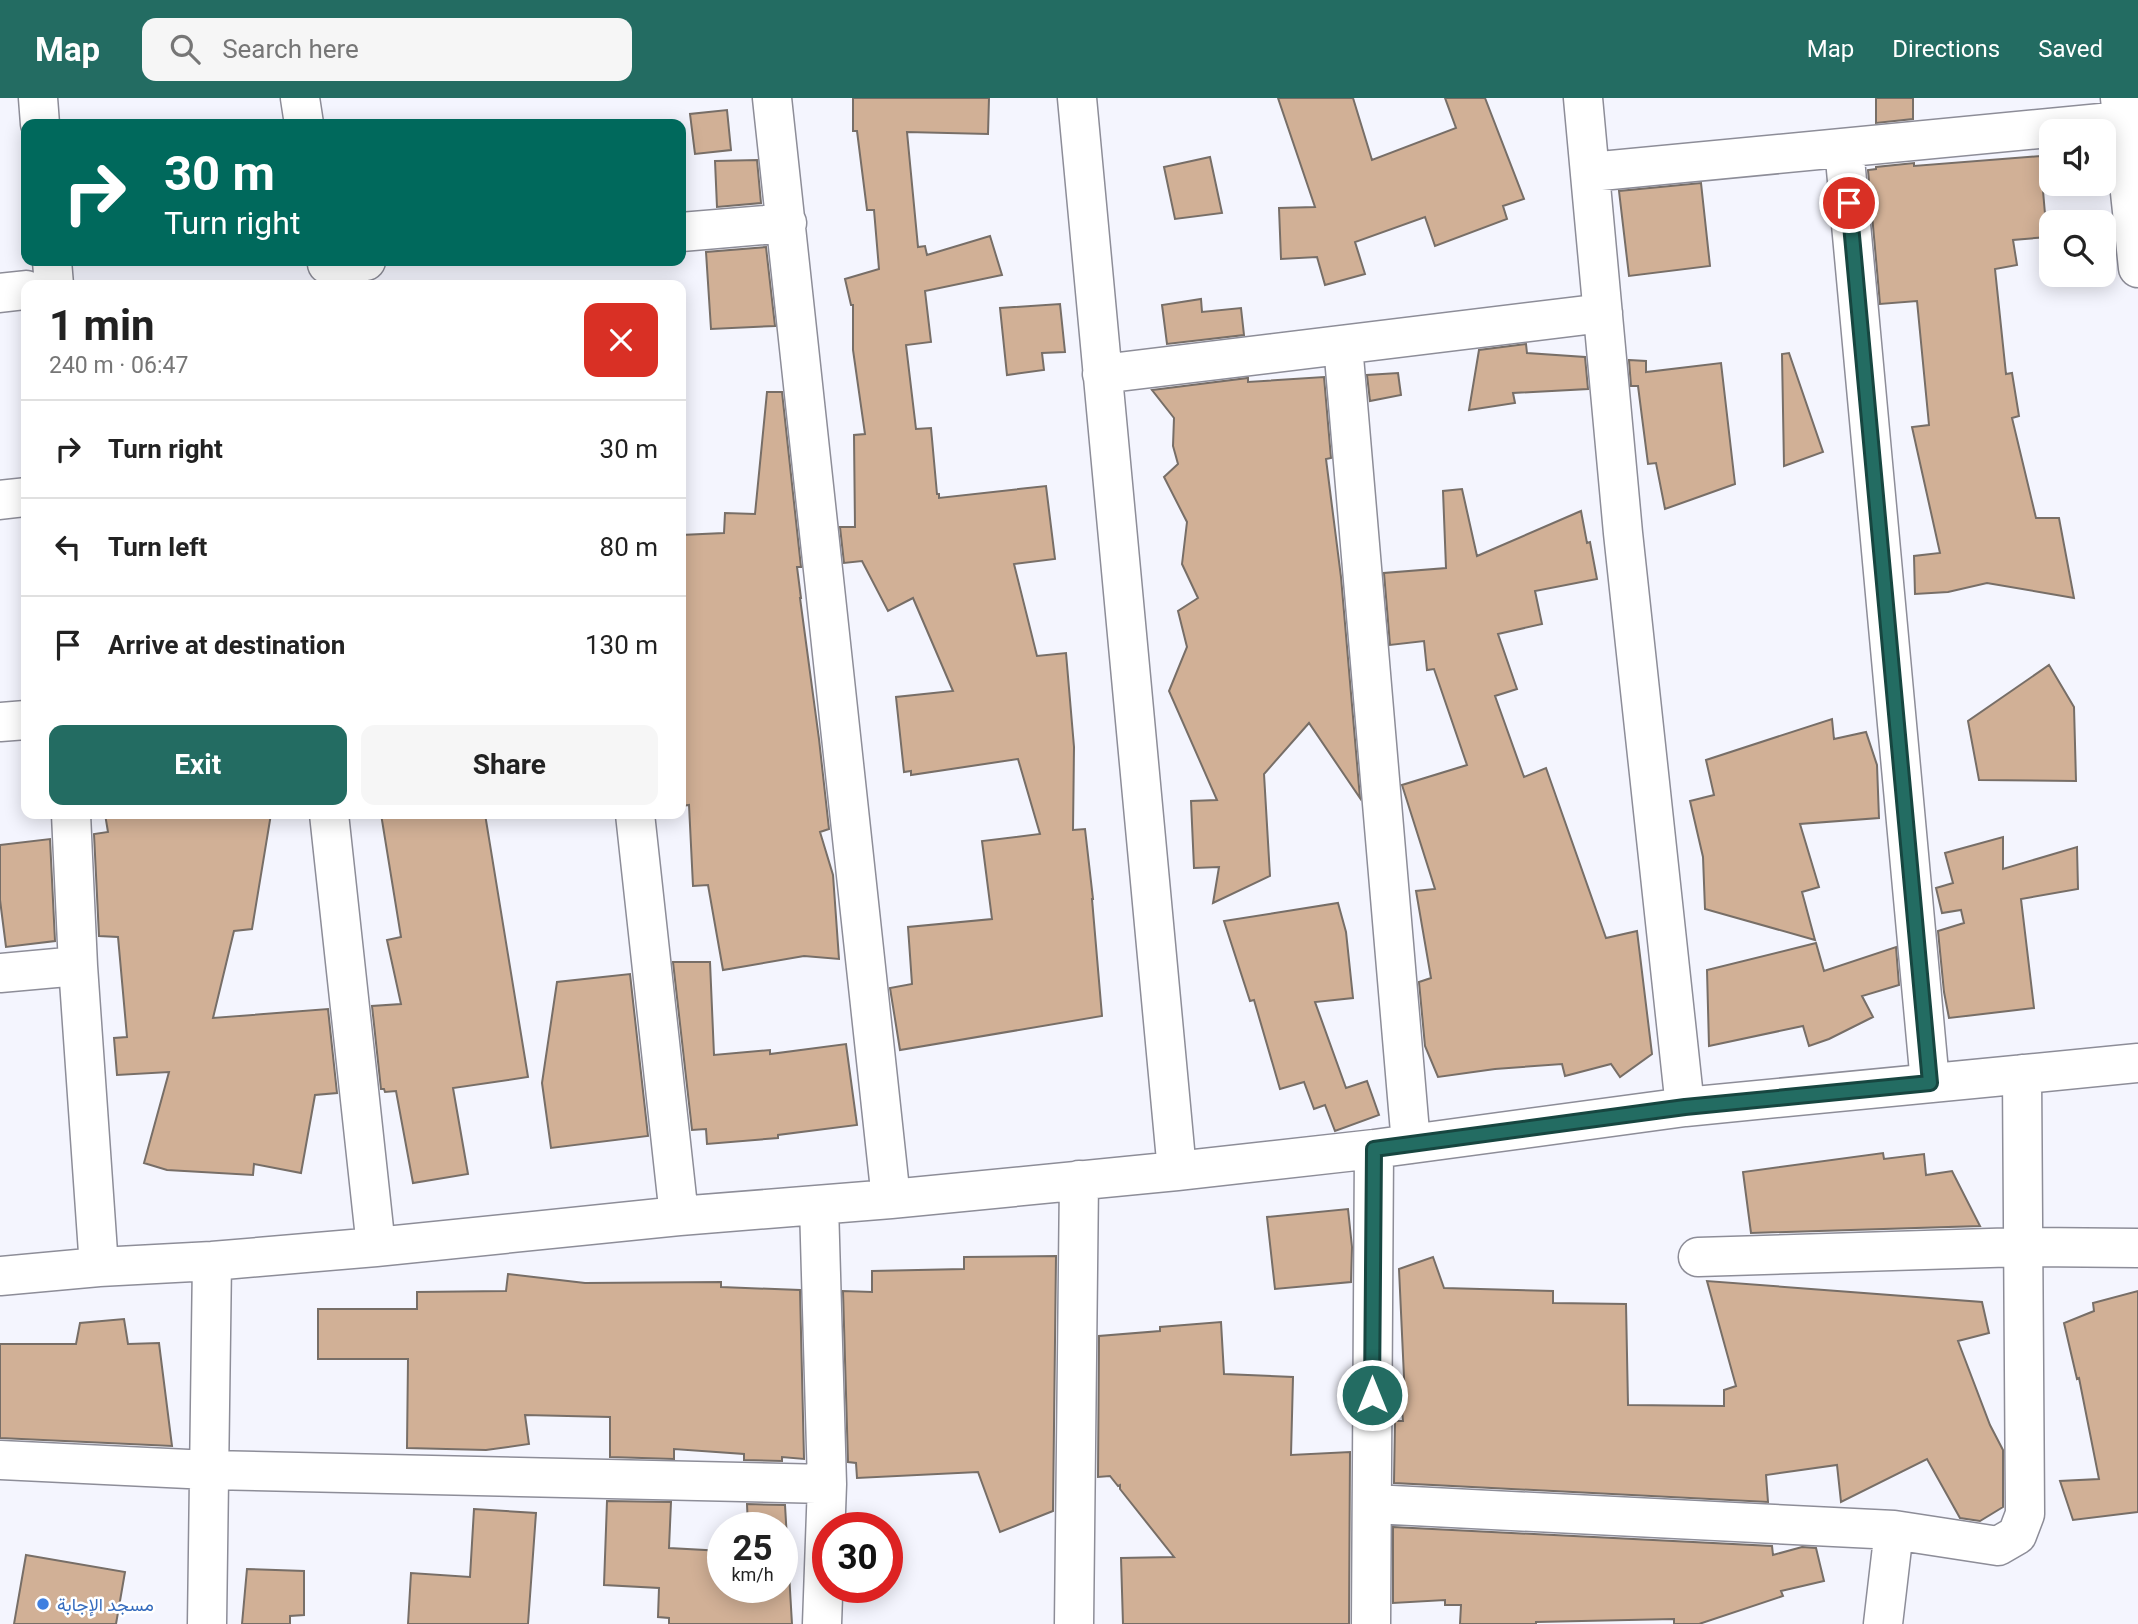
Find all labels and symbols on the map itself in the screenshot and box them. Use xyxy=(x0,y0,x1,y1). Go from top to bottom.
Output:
pin xyxy=(1819,173,1879,233)
position arrow xyxy=(1335,1358,1409,1432)
speed limit sign: 30 xyxy=(812,1512,903,1603)
place label: مسجد الإجابة xyxy=(57,1594,154,1617)
marker: مسجد الإجابة xyxy=(35,1596,51,1612)

